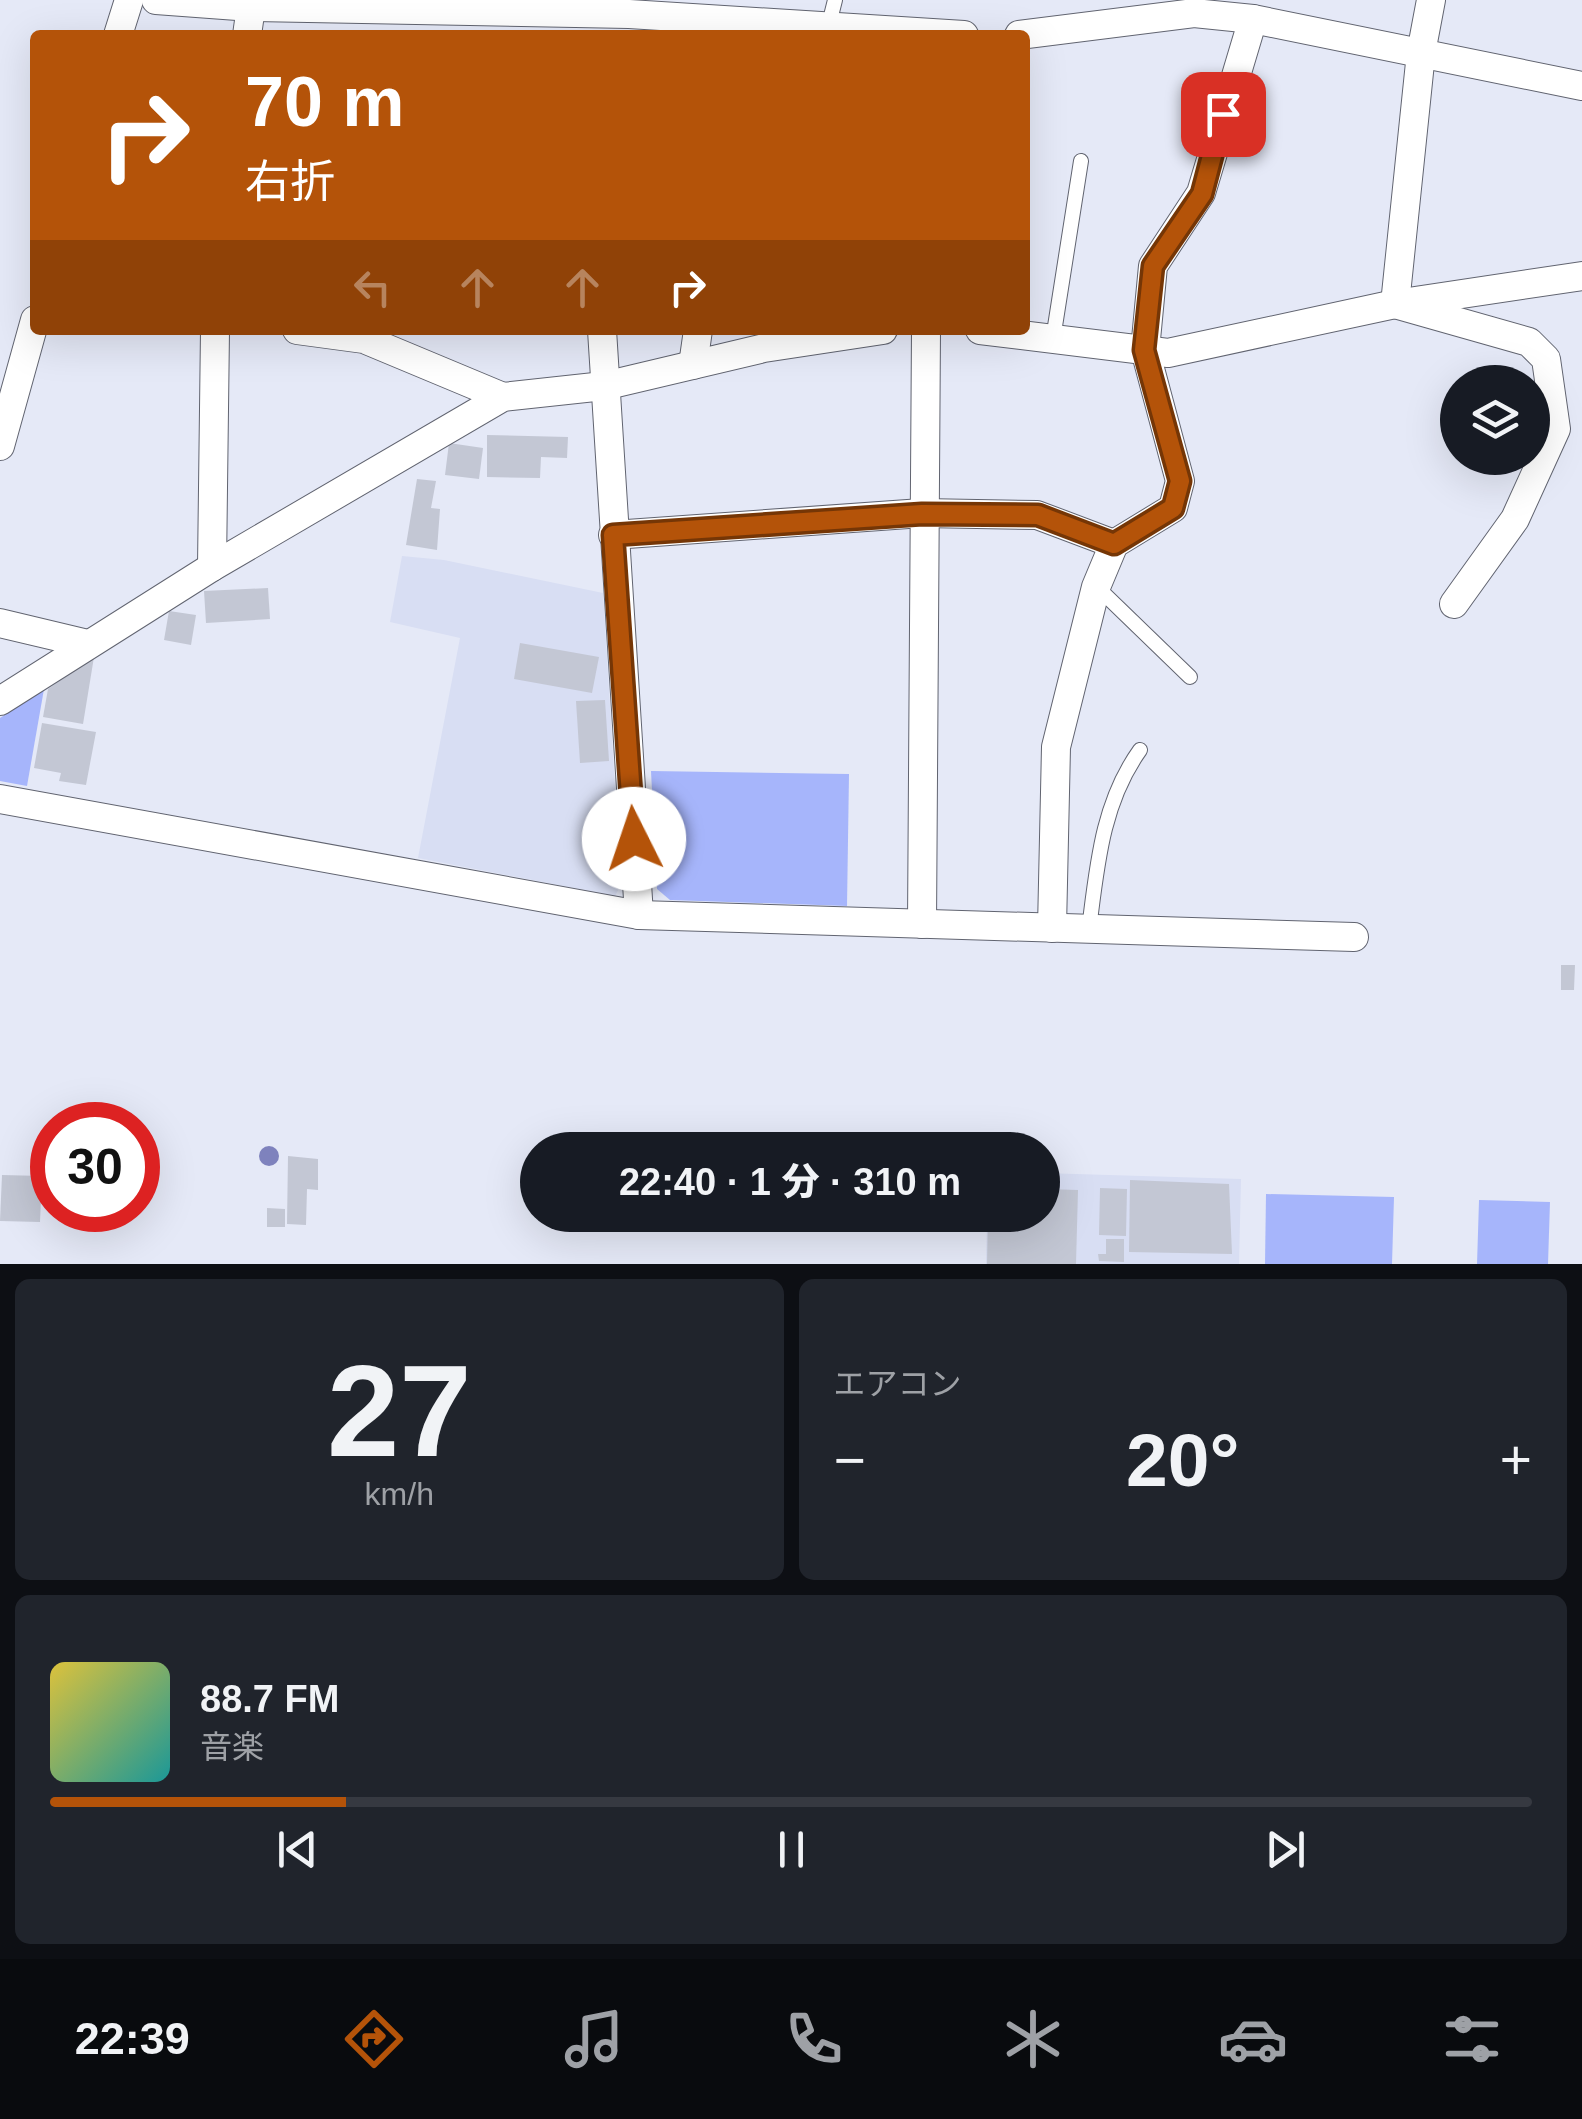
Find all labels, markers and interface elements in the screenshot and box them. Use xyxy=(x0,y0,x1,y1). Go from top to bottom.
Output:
text: 70 m xyxy=(245,63,405,141)
icon: right xyxy=(80,70,210,200)
pin xyxy=(1181,72,1266,157)
icon: arrive xyxy=(1196,87,1251,142)
text: 右折 xyxy=(245,156,335,207)
icon: left xyxy=(345,260,400,315)
icon: ahead xyxy=(450,260,505,315)
icon: ahead xyxy=(555,260,610,315)
icon: right xyxy=(660,260,715,315)
map controls xyxy=(1440,365,1550,475)
button: layers xyxy=(1440,365,1550,475)
position arrow xyxy=(582,787,686,891)
speed limit sign: 30 xyxy=(30,1102,160,1232)
text: 22:40 · 1 分 · 310 m xyxy=(619,1161,961,1203)
text: 27 xyxy=(327,1338,472,1484)
text: エアコン xyxy=(834,1366,962,1402)
text: 20° xyxy=(1126,1418,1239,1502)
text: − xyxy=(834,1429,866,1491)
text: + xyxy=(1500,1429,1532,1491)
text: km/h xyxy=(365,1476,434,1512)
text: 88.7 FM xyxy=(200,1678,339,1720)
text: 音楽 xyxy=(200,1729,264,1765)
icon: previous xyxy=(270,1822,325,1877)
icon: pause xyxy=(764,1822,819,1877)
icon: next xyxy=(1258,1822,1313,1877)
icon: directions xyxy=(339,2004,409,2074)
icon: music xyxy=(559,2004,629,2074)
icon: phone xyxy=(779,2004,849,2074)
icon: climate xyxy=(998,2004,1068,2074)
icon: car xyxy=(1218,2004,1288,2074)
icon: filters xyxy=(1437,2004,1507,2074)
text: 22:39 xyxy=(75,2013,190,2064)

